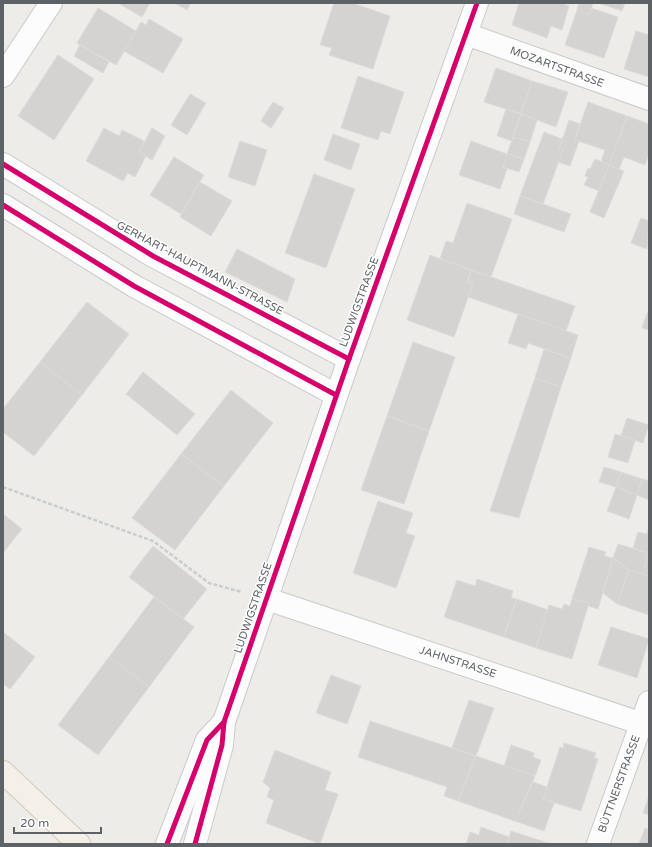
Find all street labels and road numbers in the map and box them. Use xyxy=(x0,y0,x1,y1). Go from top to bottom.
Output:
street label: MOZARTSTRASSE xyxy=(508,44,606,90)
street label: GERHART-HAUPTMANN-STRASSE xyxy=(114,218,286,318)
street label: LUDWIGSTRASSE xyxy=(337,255,381,349)
street label: LUDWIGSTRASSE xyxy=(231,561,275,655)
street label: JAHNSTRASSE xyxy=(418,643,498,681)
street label: BÜTTNERSTRASSE xyxy=(595,734,643,834)

